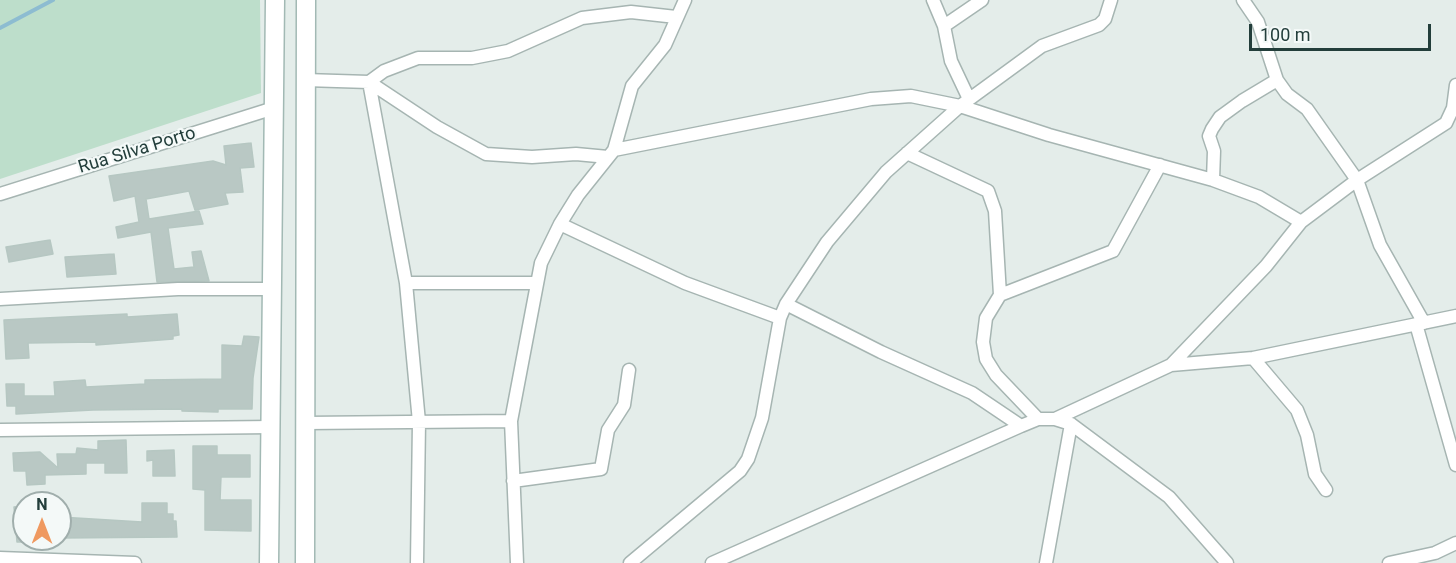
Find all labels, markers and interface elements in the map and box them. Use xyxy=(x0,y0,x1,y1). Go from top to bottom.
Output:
scale bar xyxy=(1252,12,1434,50)
text: 100 m xyxy=(1260,24,1311,45)
street label: Rua Silva Porto xyxy=(76,123,198,179)
north arrow xyxy=(12,491,72,551)
text: N xyxy=(36,495,48,514)

